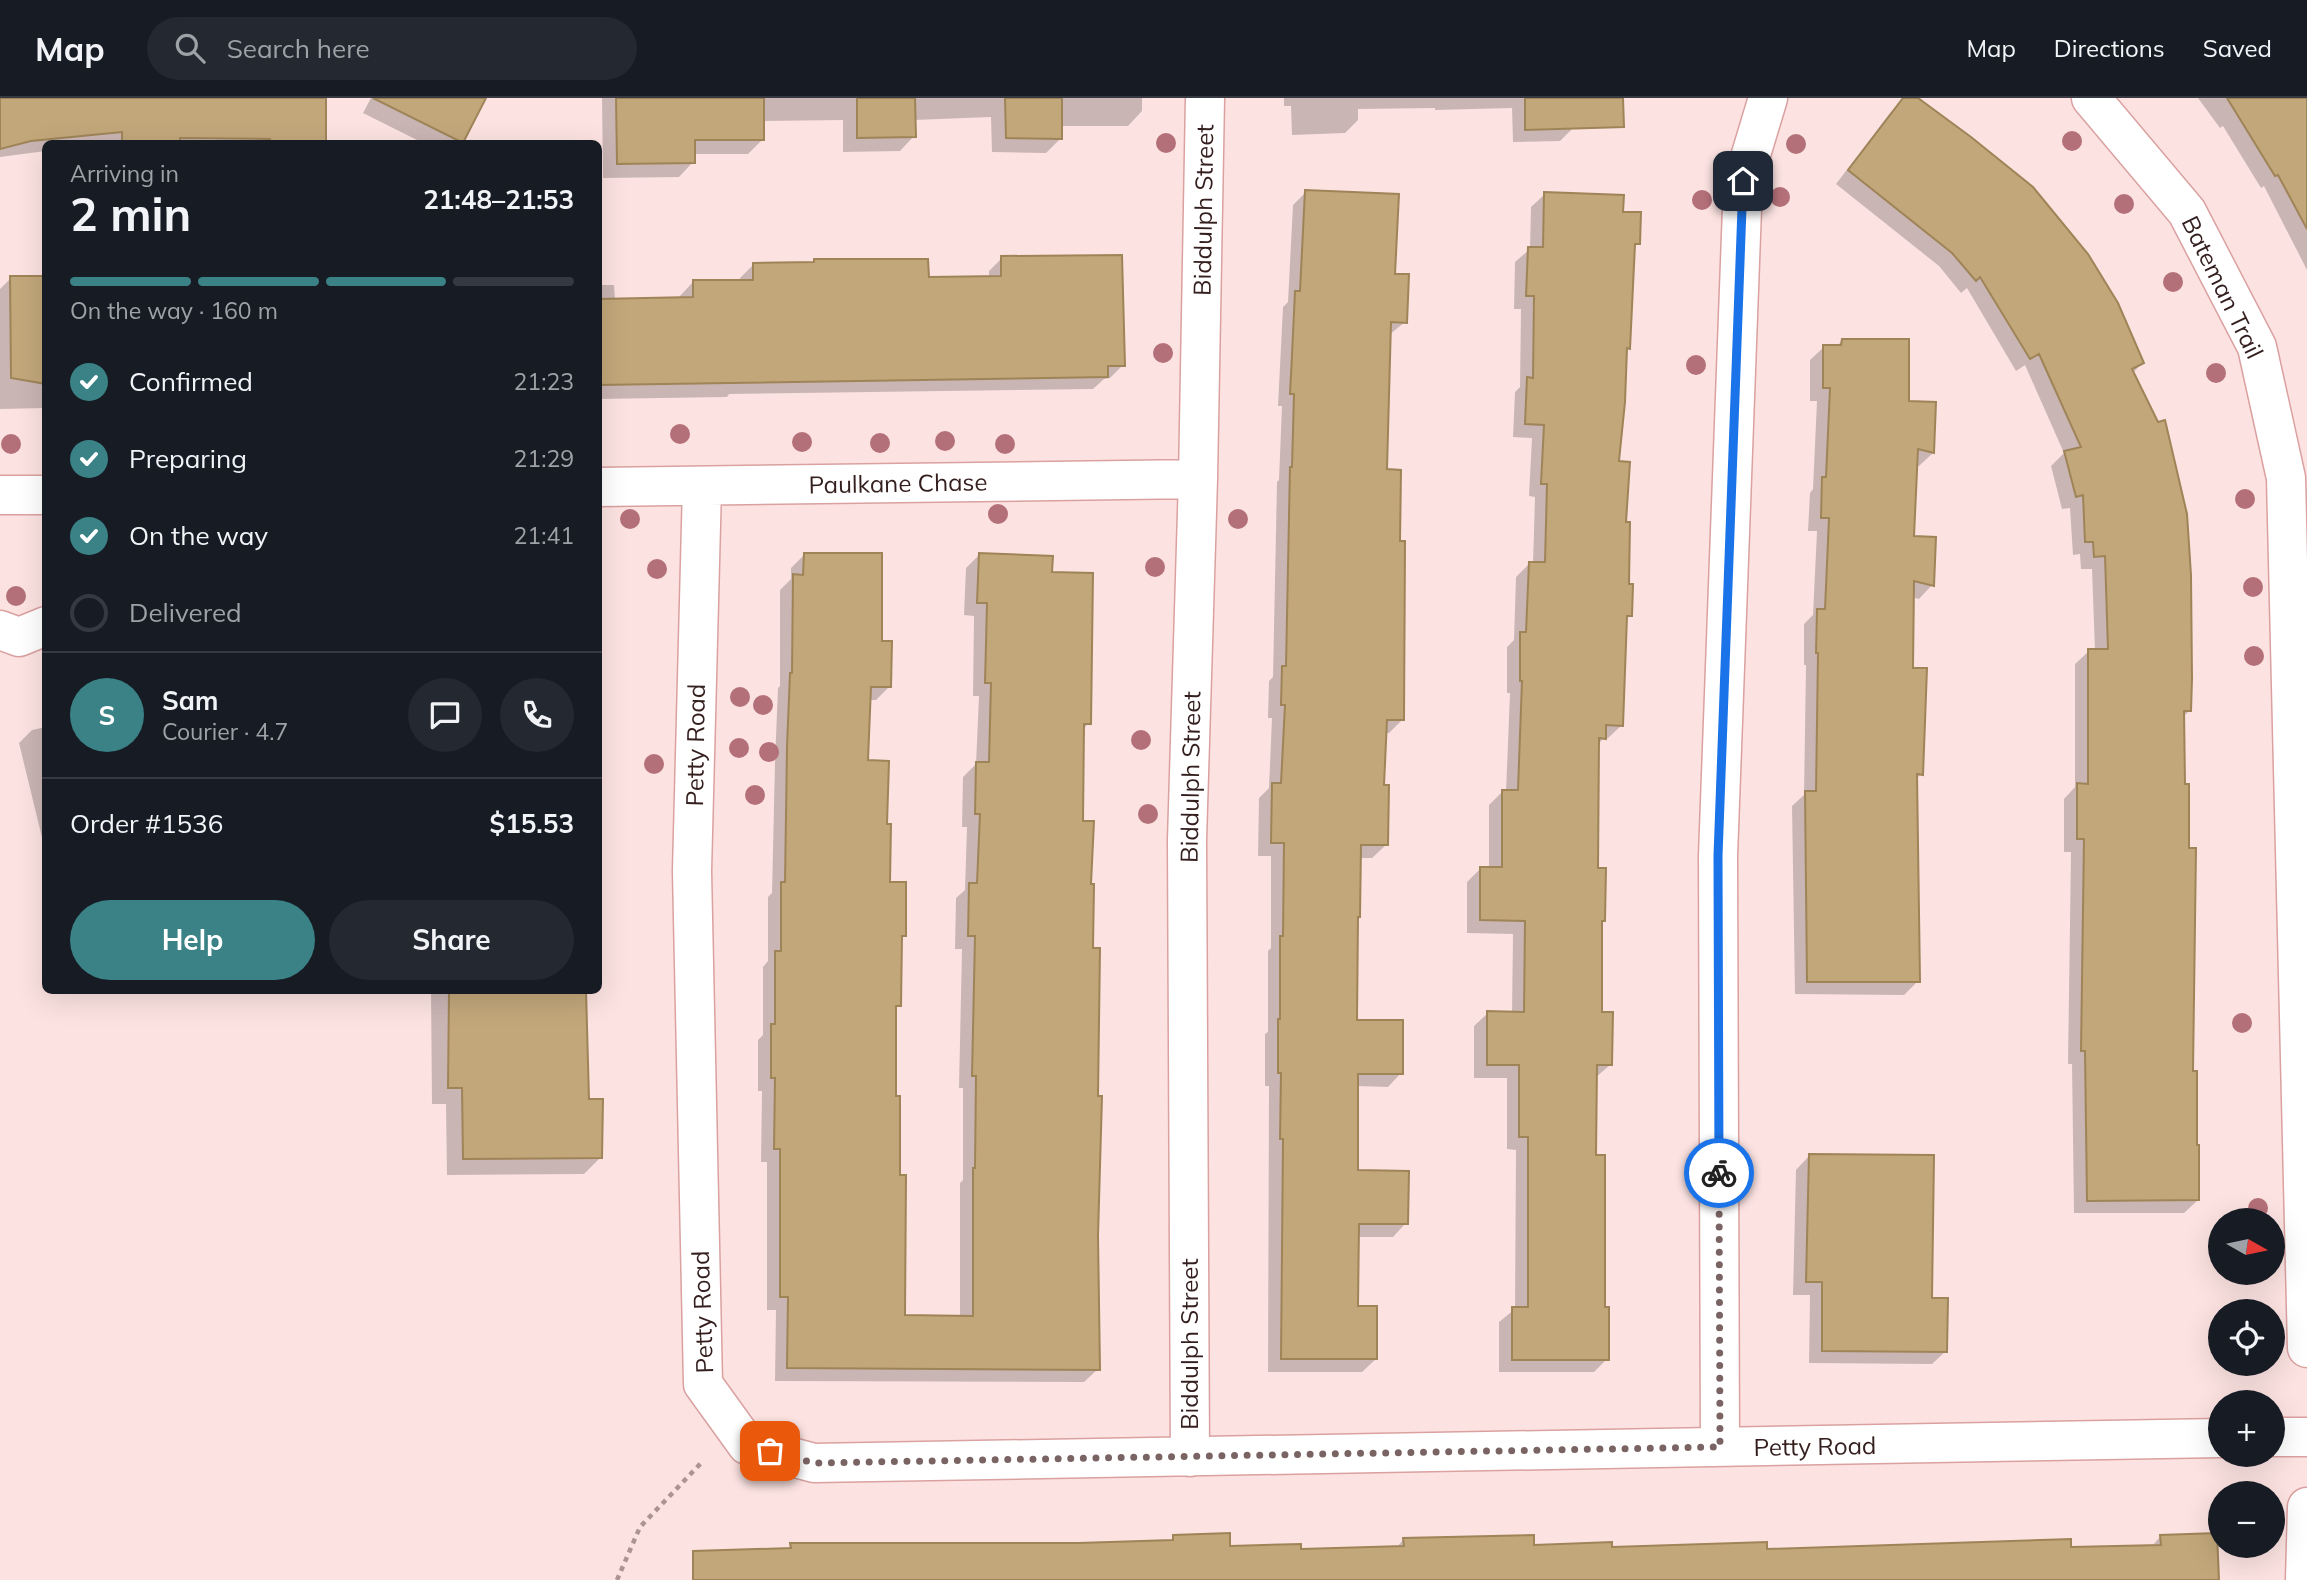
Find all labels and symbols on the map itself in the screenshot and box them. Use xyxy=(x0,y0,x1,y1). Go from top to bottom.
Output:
street label: Biddulph Street xyxy=(1187,124,1219,296)
pin xyxy=(1713,151,1773,211)
street label: Bateman Trail xyxy=(2176,211,2270,363)
street label: Paulkane Chase xyxy=(808,466,988,500)
street label: Petty Road xyxy=(679,683,711,807)
street label: Biddulph Street xyxy=(1174,691,1206,863)
courier xyxy=(1684,1138,1754,1208)
north arrow xyxy=(2208,1208,2286,1284)
street label: Petty Road xyxy=(685,1250,719,1374)
street label: Biddulph Street xyxy=(1174,1258,1204,1430)
pin xyxy=(740,1421,800,1481)
street label: Petty Road xyxy=(1753,1430,1877,1462)

